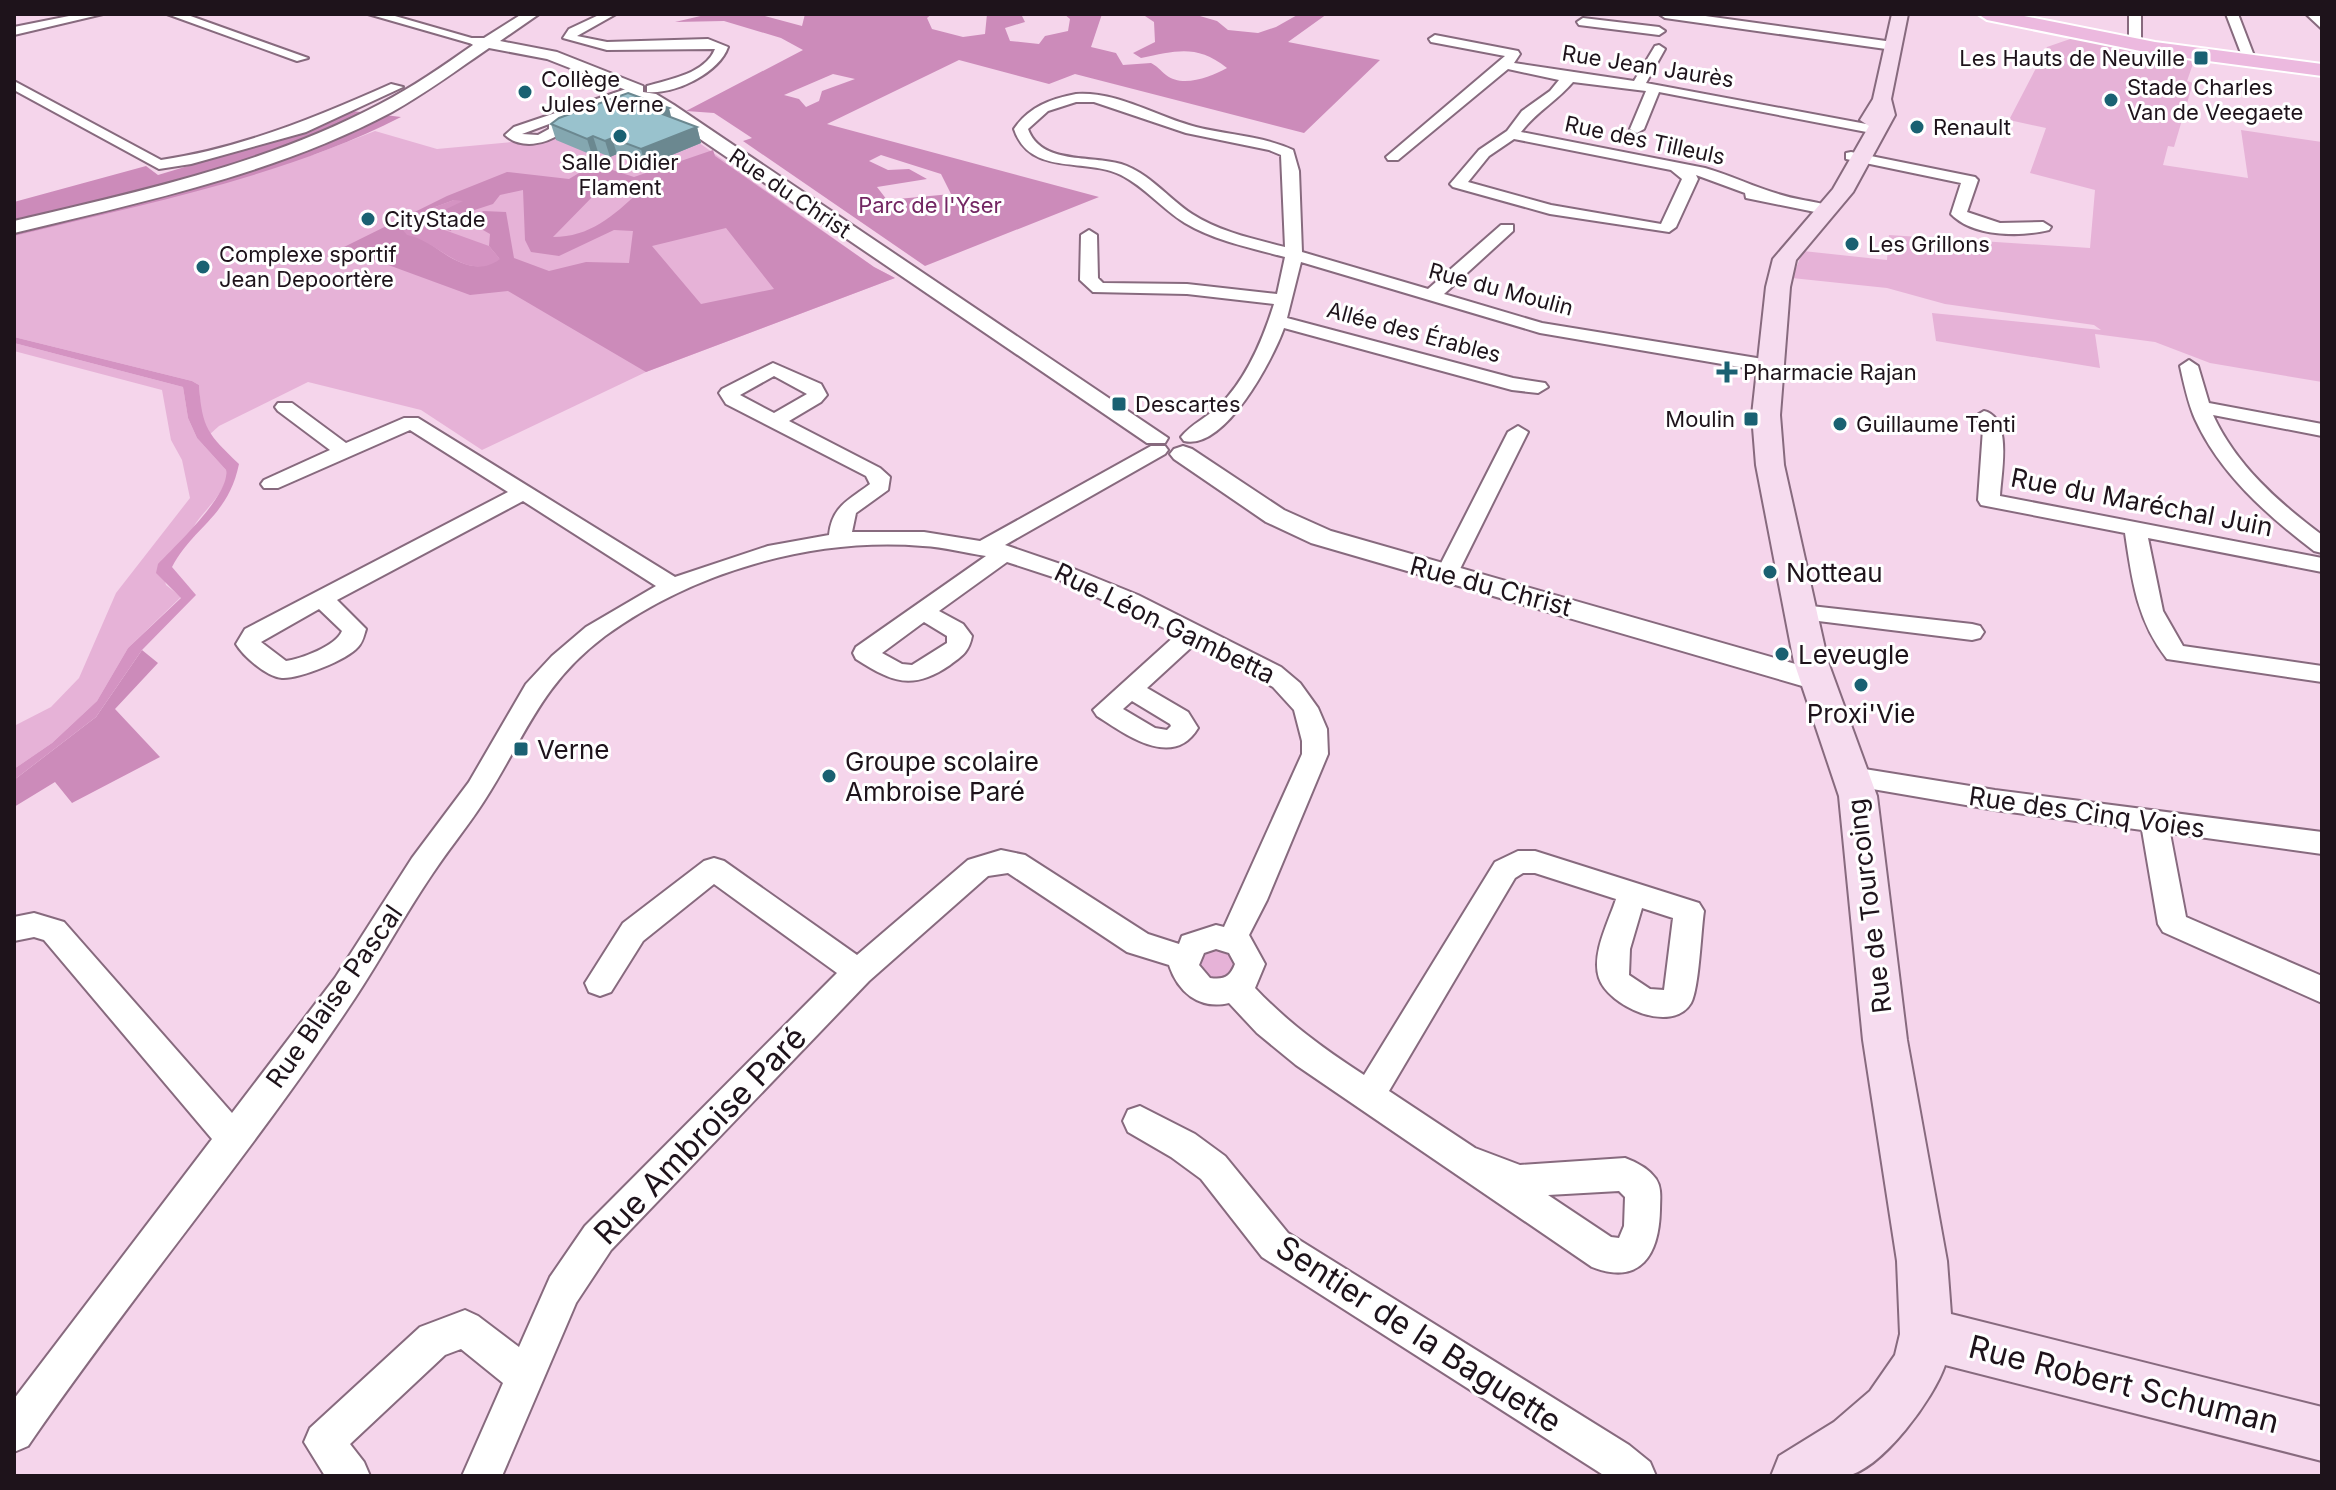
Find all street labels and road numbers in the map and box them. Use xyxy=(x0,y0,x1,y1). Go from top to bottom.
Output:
street label: Rue Jean Jaurès xyxy=(1560,40,1736,92)
street label: Rue des Tilleuls xyxy=(1562,110,1728,170)
street label: Rue du Christ xyxy=(724,143,856,243)
street label: Rue du Moulin xyxy=(1426,257,1576,321)
street label: Allée des Érables xyxy=(1324,296,1504,368)
street label: Rue du Maréchal Juin xyxy=(2008,461,2276,543)
street label: Rue du Christ xyxy=(1407,550,1575,622)
street label: Rue Léon Gambetta xyxy=(1050,556,1280,690)
street label: Rue des Cinq Voies xyxy=(1967,780,2207,844)
street label: Rue de Tourcoing xyxy=(1840,797,1898,1015)
street label: Rue Blaise Pascal xyxy=(259,899,409,1093)
street label: Rue Ambroise Paré xyxy=(586,1018,814,1252)
street label: Sentier de la Baguette xyxy=(1269,1227,1569,1441)
street label: Rue Robert Schuman xyxy=(1965,1327,2283,1441)

